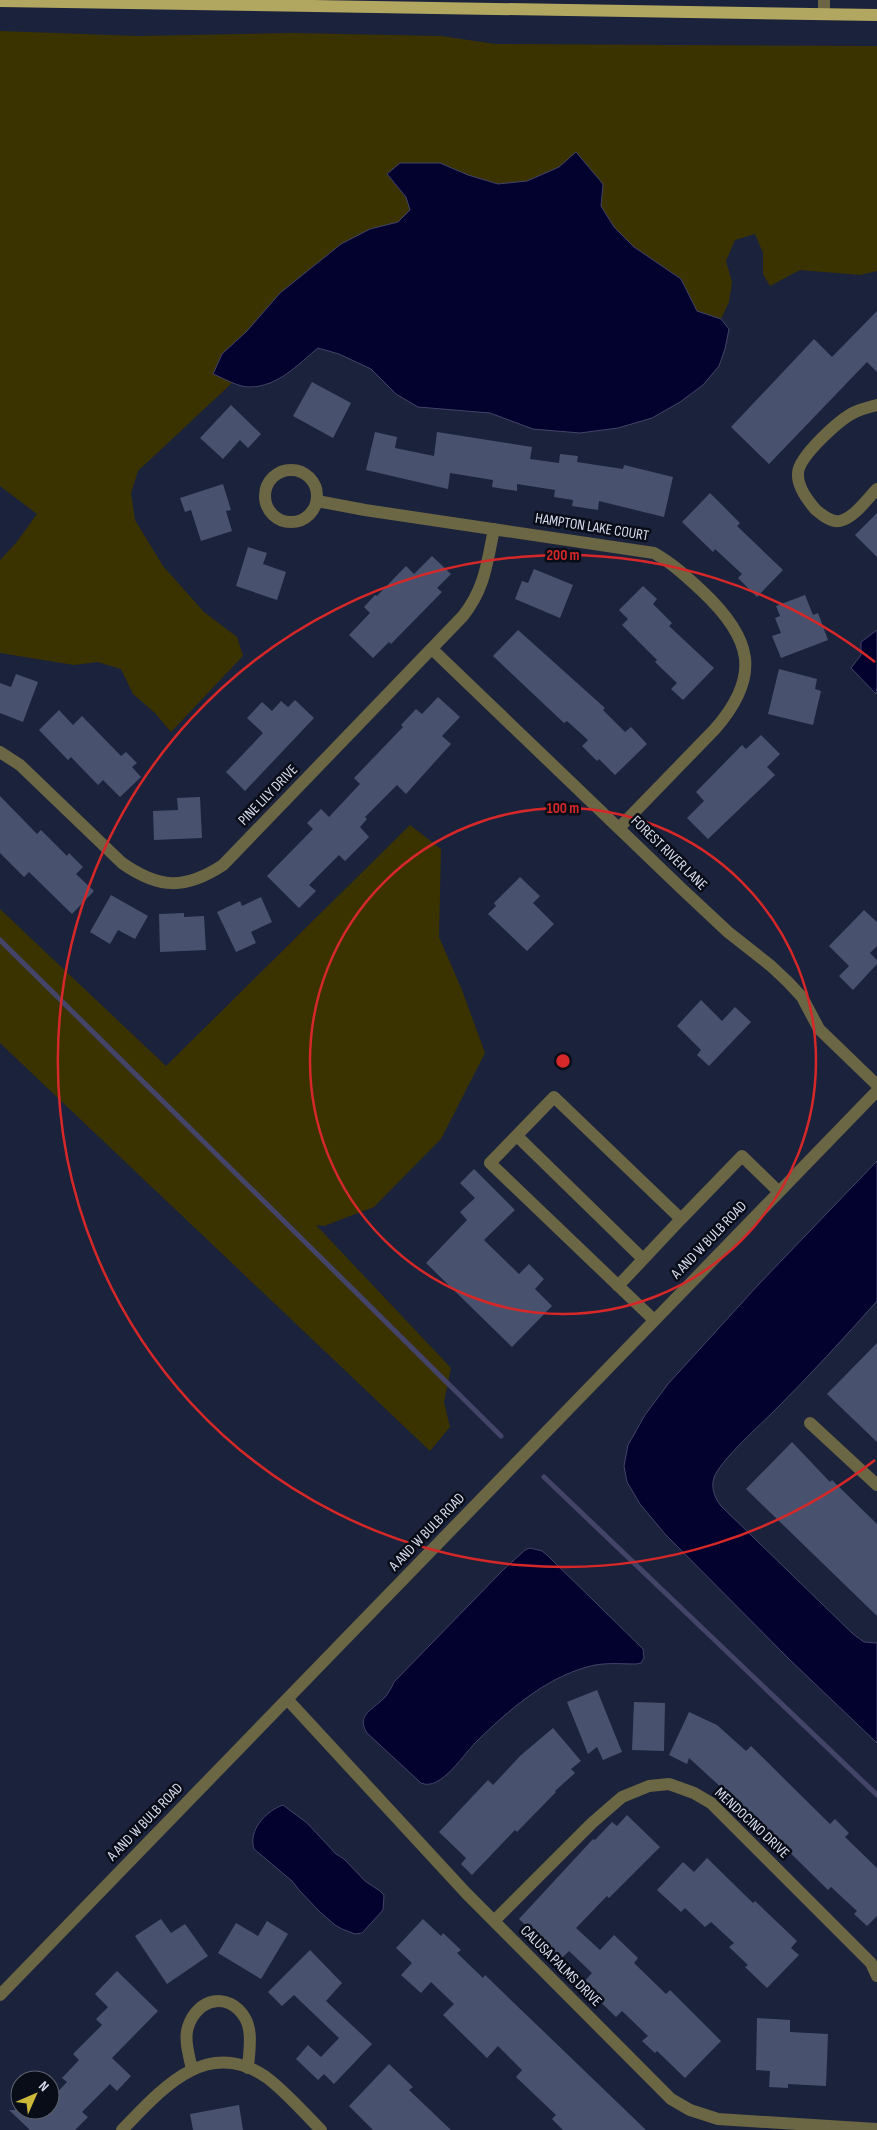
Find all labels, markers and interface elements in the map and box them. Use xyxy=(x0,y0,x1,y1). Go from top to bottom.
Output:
street label: HAMPTON LAKE COURT xyxy=(534,509,650,545)
text: 200 m xyxy=(546,546,580,565)
street label: PINE LILY DRIVE xyxy=(234,760,302,830)
text: 100 m xyxy=(547,799,579,818)
street label: FOREST RIVER LANE xyxy=(627,812,711,894)
centre of rings xyxy=(554,1052,572,1070)
street label: A AND W BULB ROAD xyxy=(666,1197,751,1284)
street label: A AND W BULB ROAD xyxy=(384,1489,469,1576)
street label: A AND W BULB ROAD xyxy=(102,1779,187,1866)
street label: MENDOCINO DRIVE xyxy=(711,1783,793,1863)
street label: CALUSA PALMS DRIVE xyxy=(516,1921,606,2011)
north arrow xyxy=(10,2070,60,2120)
text: N xyxy=(35,2078,52,2095)

